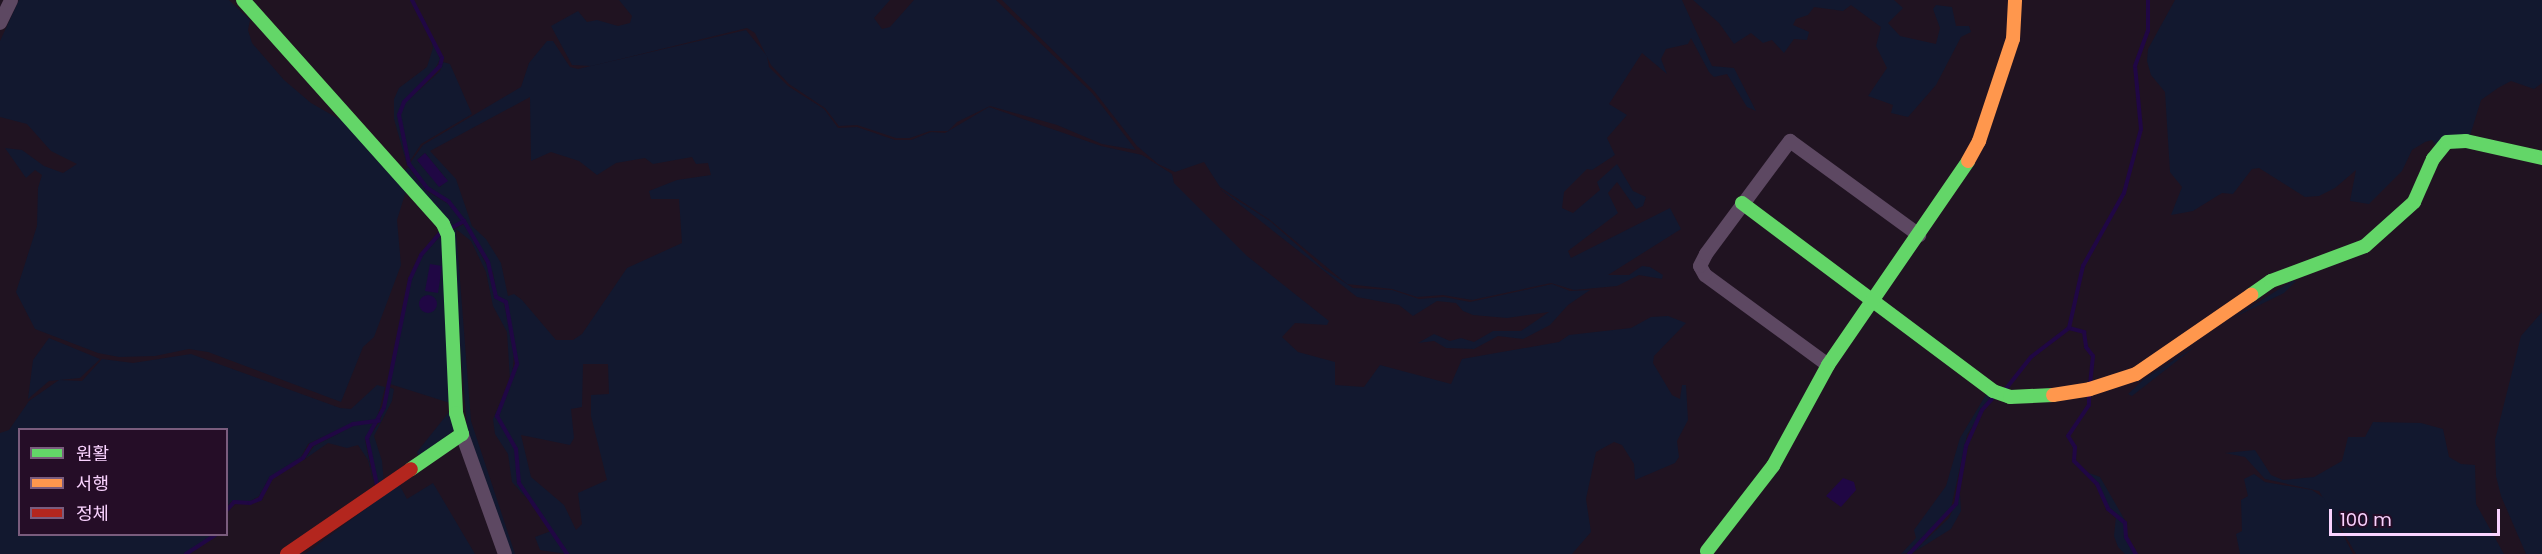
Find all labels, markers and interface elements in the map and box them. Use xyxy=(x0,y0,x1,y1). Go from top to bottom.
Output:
legend xyxy=(18,428,228,536)
text: 원활 xyxy=(76,441,109,466)
text: 서행 xyxy=(76,471,109,496)
scale bar xyxy=(2332,497,2503,535)
text: 정체 xyxy=(76,501,109,526)
text: 100 m xyxy=(2340,507,2392,532)

